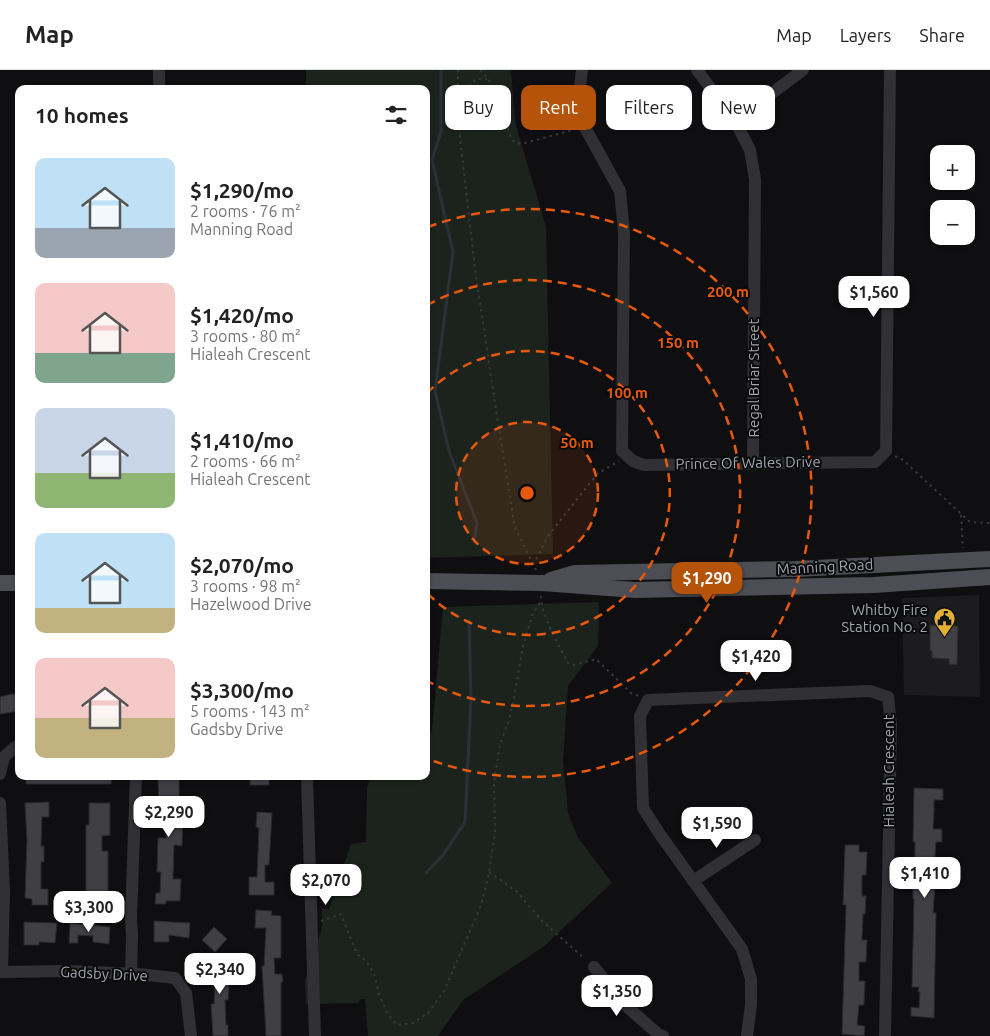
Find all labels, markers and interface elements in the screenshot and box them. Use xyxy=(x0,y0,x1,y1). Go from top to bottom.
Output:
text: Map xyxy=(25,21,74,48)
text: Map xyxy=(776,25,812,45)
text: Layers xyxy=(840,25,891,45)
text: Share xyxy=(919,25,965,45)
chip: Buy xyxy=(445,85,511,130)
chip: Rent xyxy=(521,85,596,130)
chip: Filters xyxy=(606,85,692,130)
chip: New xyxy=(702,85,775,130)
icon: filters xyxy=(382,101,410,129)
text: 10 homes xyxy=(35,103,129,127)
map controls xyxy=(930,145,975,245)
button: + xyxy=(930,145,975,190)
icon: home xyxy=(75,178,135,238)
text: $1,290/mo xyxy=(190,178,294,202)
button: − xyxy=(930,200,975,245)
text: 2 rooms · 76 m² xyxy=(190,202,301,220)
text: Manning Road xyxy=(190,220,293,238)
pin: $1,560 xyxy=(833,276,915,318)
text: 200 m xyxy=(707,283,749,300)
text: $1,560 xyxy=(849,283,899,301)
icon: home xyxy=(75,303,135,363)
text: $1,420/mo xyxy=(190,303,294,327)
street label: Regal Briar Street xyxy=(745,318,762,437)
text: 3 rooms · 80 m² xyxy=(190,327,301,345)
text: 150 m xyxy=(657,334,699,351)
text: Hialeah Crescent xyxy=(190,345,311,363)
text: 100 m xyxy=(606,384,648,401)
icon: home xyxy=(75,428,135,488)
text: $1,410/mo xyxy=(190,428,294,452)
text: 50 m xyxy=(560,434,594,451)
text: 2 rooms · 66 m² xyxy=(190,452,301,470)
street label: Prince Of Wales Drive xyxy=(675,453,821,472)
text: Hialeah Crescent xyxy=(190,470,311,488)
centre of rings xyxy=(518,484,536,502)
icon: home xyxy=(75,553,135,613)
text: $2,070/mo xyxy=(190,553,294,577)
street label: Manning Road xyxy=(776,555,874,578)
pin: $1,290 xyxy=(666,562,748,604)
text: $1,290 xyxy=(682,569,732,587)
text: 3 rooms · 98 m² xyxy=(190,577,301,595)
text: Hazelwood Drive xyxy=(190,595,312,613)
place label: Whitby Fire Station No. 2 xyxy=(841,601,928,635)
public building icon: Whitby Fire Station No. 2 xyxy=(932,607,956,638)
pin: $1,420 xyxy=(715,640,797,682)
text: $1,420 xyxy=(731,647,781,665)
icon: home xyxy=(75,678,135,738)
text: $3,300/mo xyxy=(190,678,294,702)
text: 5 rooms · 143 m² xyxy=(190,702,310,720)
street label: Hialeah Crescent xyxy=(880,714,897,828)
text: Gadsby Drive xyxy=(190,720,284,738)
pin: $2,290 xyxy=(128,796,210,838)
text: $2,290 xyxy=(144,803,194,821)
pin: $1,590 xyxy=(676,806,758,849)
text: $1,590 xyxy=(692,814,742,832)
pin: $1,410 xyxy=(884,856,966,899)
pin: $2,070 xyxy=(285,864,367,906)
text: $1,410 xyxy=(900,864,950,882)
text: $2,070 xyxy=(301,871,351,889)
pin: $3,300 xyxy=(48,890,130,933)
text: $3,300 xyxy=(64,898,114,916)
pin: $2,340 xyxy=(179,952,261,995)
text: $2,340 xyxy=(195,960,245,978)
street label: Gadsby Drive xyxy=(60,963,148,984)
pin: $1,350 xyxy=(576,974,658,1017)
text: $1,350 xyxy=(592,982,642,1000)

